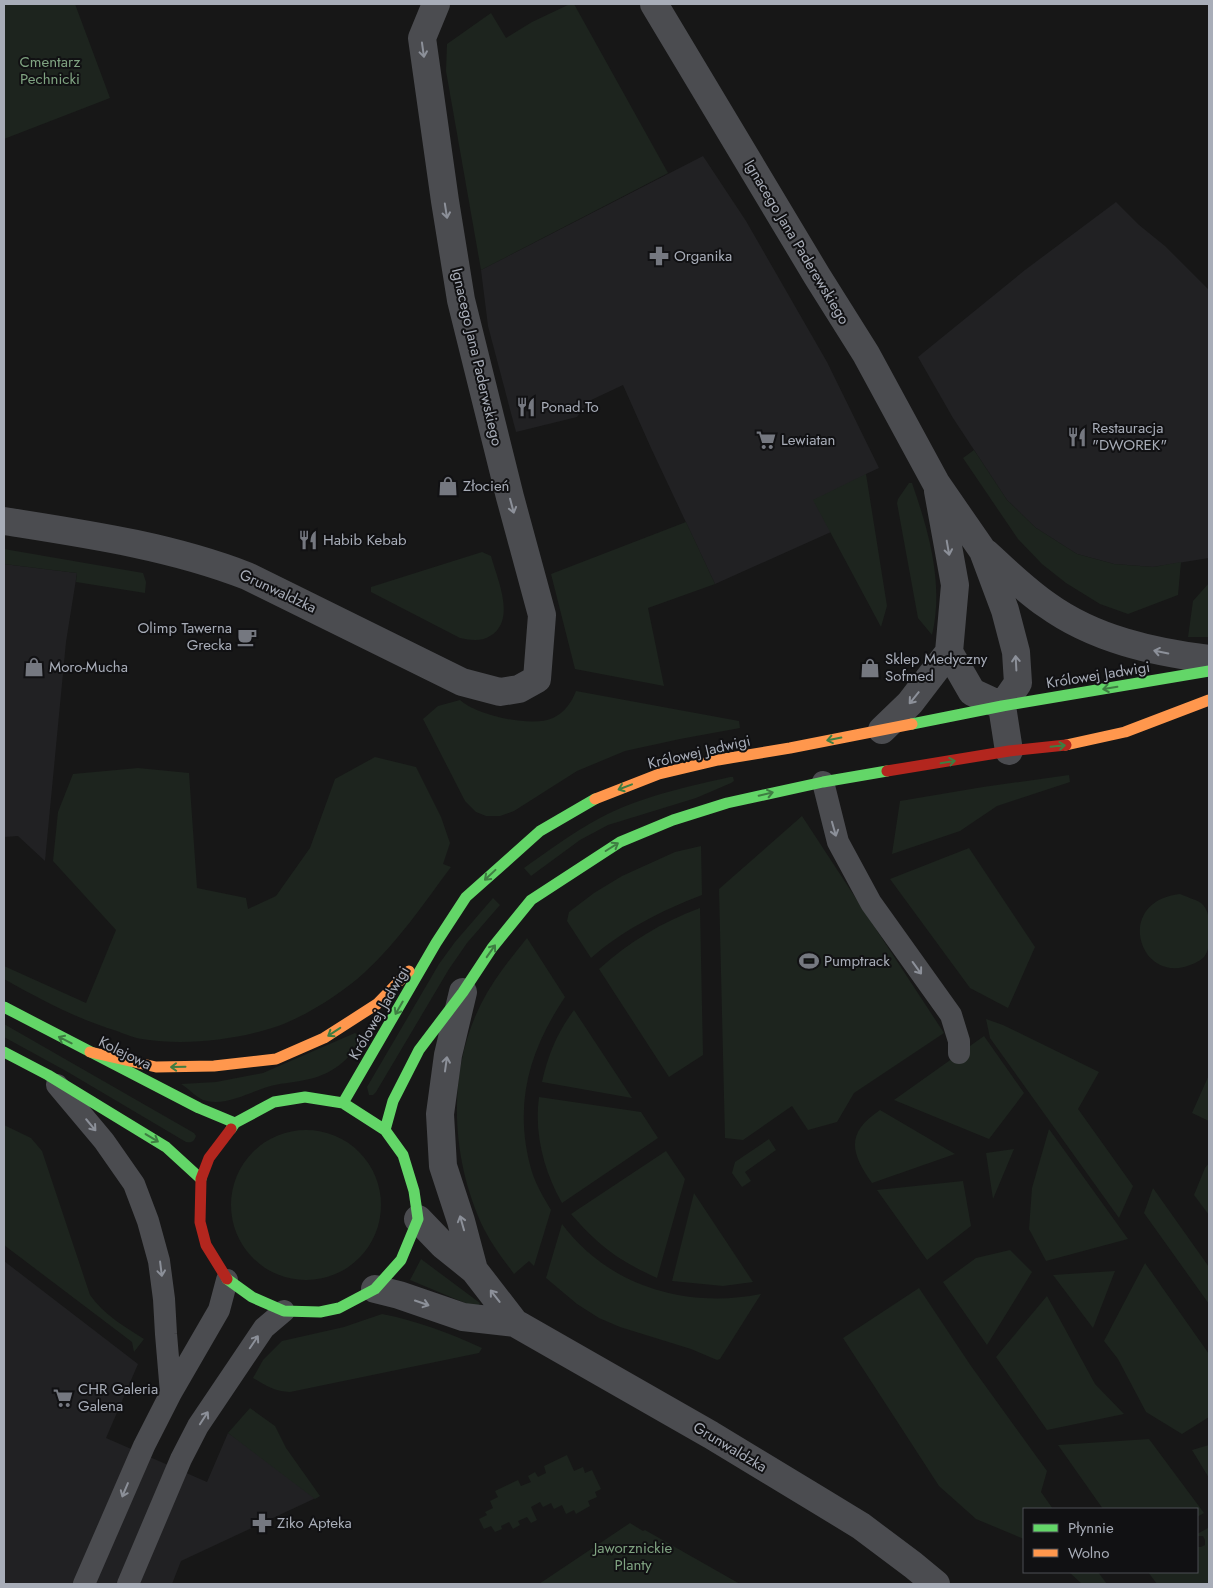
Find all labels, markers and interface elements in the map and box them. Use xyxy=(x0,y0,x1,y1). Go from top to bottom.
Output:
one-way arrow xyxy=(419,41,429,57)
park label: Cmentarz Pechnicki xyxy=(20,51,81,90)
street label: Ignacego Jana Paderewskiego xyxy=(739,155,855,329)
one-way arrow xyxy=(442,202,452,218)
pharmacy icon: Organika xyxy=(648,245,670,267)
place label: Organika xyxy=(674,245,732,267)
street label: Ignacego Jana Paderwskiego xyxy=(446,266,508,448)
restaurant icon: Ponad.To xyxy=(515,396,537,418)
place label: Ponad.To xyxy=(541,396,599,418)
place label: Restauracja "DWOREK" xyxy=(1092,417,1167,456)
restaurant icon: Restauracja "DWOREK" xyxy=(1066,426,1088,448)
supermarket icon: Lewiatan xyxy=(755,429,777,451)
place label: Lewiatan xyxy=(781,429,835,451)
shop icon: Złocień xyxy=(437,475,459,497)
place label: Złocień xyxy=(463,475,510,497)
one-way arrow xyxy=(508,497,518,513)
restaurant icon: Habib Kebab xyxy=(297,529,319,551)
place label: Habib Kebab xyxy=(323,529,407,551)
one-way arrow xyxy=(944,539,954,555)
street label: Grunwaldzka xyxy=(236,564,320,618)
place label: Olimp Tawerna Grecka xyxy=(137,617,232,656)
cafe icon: Olimp Tawerna Grecka xyxy=(236,626,258,648)
one-way arrow xyxy=(1154,647,1170,656)
place label: Sklep Medyczny Sofmed xyxy=(885,648,988,687)
one-way arrow xyxy=(1012,655,1021,671)
shop icon: Moro-Mucha xyxy=(23,656,45,678)
place label: Moro-Mucha xyxy=(49,656,128,678)
street label: Królowej Jadwigi xyxy=(1044,656,1152,694)
shop icon: Sklep Medyczny Sofmed xyxy=(859,657,881,679)
one-way arrow xyxy=(1102,684,1118,694)
one-way arrow xyxy=(908,691,919,704)
street label: Królowej Jadwigi xyxy=(645,729,753,775)
one-way arrow xyxy=(826,735,842,745)
one-way arrow xyxy=(1049,741,1065,751)
one-way arrow xyxy=(939,756,955,766)
one-way arrow xyxy=(618,783,633,792)
one-way arrow xyxy=(757,789,773,798)
one-way arrow xyxy=(830,820,840,836)
one-way arrow xyxy=(605,841,619,851)
one-way arrow xyxy=(483,869,496,881)
one-way arrow xyxy=(486,944,496,958)
sports icon: Pumptrack xyxy=(798,950,820,972)
place label: Pumptrack xyxy=(824,950,890,972)
one-way arrow xyxy=(912,961,922,975)
street label: Królowej Jadwigi xyxy=(343,962,415,1064)
one-way arrow xyxy=(394,1001,404,1015)
one-way arrow xyxy=(327,1027,341,1037)
street label: Kolejowa xyxy=(95,1031,155,1075)
one-way arrow xyxy=(58,1035,73,1045)
one-way arrow xyxy=(442,1056,452,1072)
one-way arrow xyxy=(170,1062,186,1071)
one-way arrow xyxy=(85,1119,96,1132)
one-way arrow xyxy=(144,1134,158,1144)
one-way arrow xyxy=(456,1215,466,1231)
one-way arrow xyxy=(156,1261,166,1277)
one-way arrow xyxy=(489,1290,500,1303)
one-way arrow xyxy=(413,1299,429,1308)
one-way arrow xyxy=(249,1335,259,1349)
place label: CHR Galeria Galena xyxy=(78,1378,158,1417)
supermarket icon: CHR Galeria Galena xyxy=(52,1387,74,1409)
one-way arrow xyxy=(199,1411,209,1425)
street label: Grunwaldzka xyxy=(689,1416,771,1478)
one-way arrow xyxy=(119,1482,129,1497)
legend xyxy=(1023,1508,1198,1573)
pharmacy icon: Ziko Apteka xyxy=(251,1512,273,1534)
place label: Ziko Apteka xyxy=(277,1512,352,1534)
text: Płynnie xyxy=(1068,1517,1114,1539)
park label: Jaworznickie Planty xyxy=(592,1537,673,1576)
text: Wolno xyxy=(1068,1542,1109,1564)

